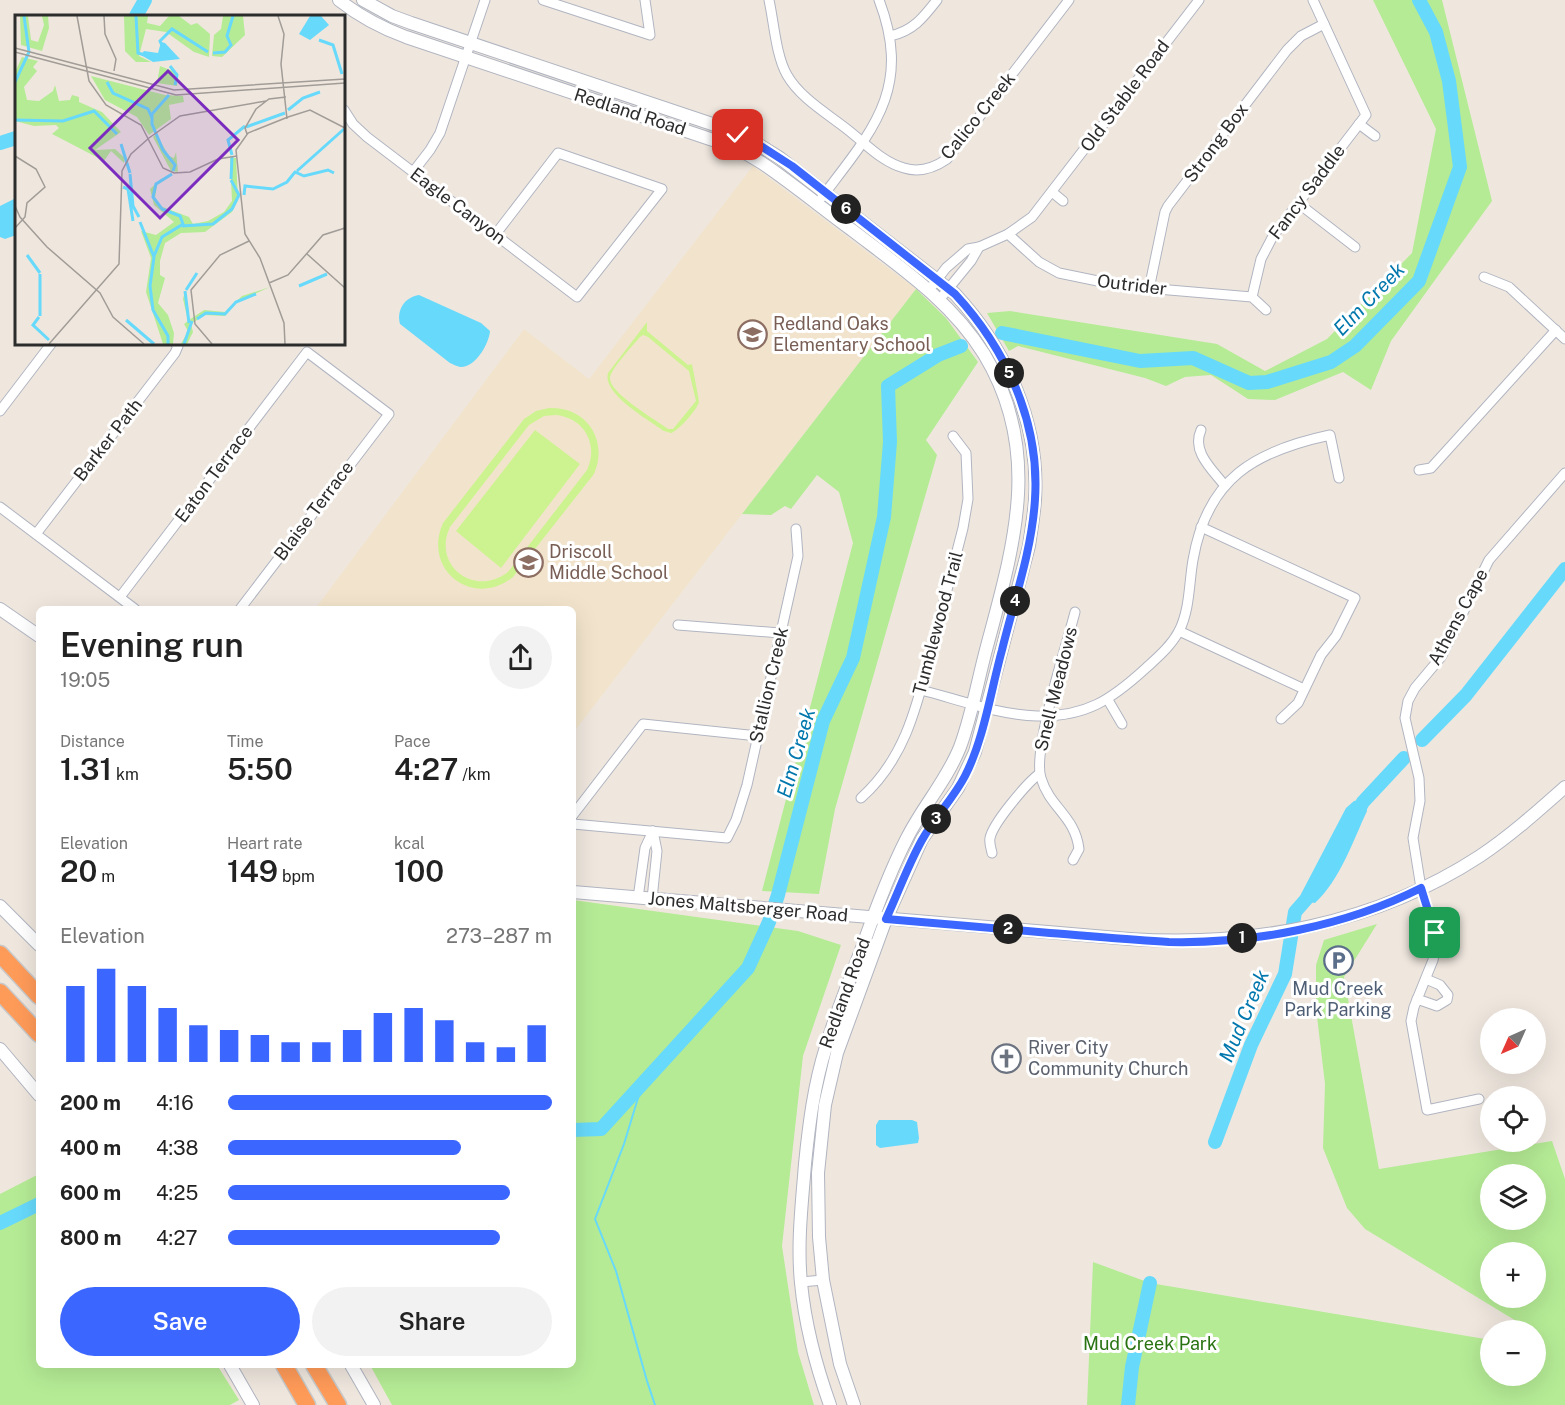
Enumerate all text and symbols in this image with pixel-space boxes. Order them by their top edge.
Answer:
inset map [15,15,345,345]
street label: Old Stable Road [1076,36,1173,156]
street label: Calico Creek [936,68,1019,163]
street label: Redland Road [572,84,689,139]
street label: Strong Box [1179,99,1252,186]
pin [712,109,763,160]
icon: check [721,118,754,151]
street label: Fancy Saddle [1264,140,1349,243]
street label: Eagle Canyon [406,163,510,248]
pin: 6 [831,194,861,224]
text: 6 [841,199,851,218]
water label: Elm Creek [1328,257,1410,341]
street label: Outrider [1096,270,1168,299]
place label: Redland Oaks Elementary School [773,313,931,355]
school or university icon: Redland Oaks Elementary School [736,318,768,350]
pin: 5 [994,358,1024,388]
text: 5 [1004,363,1014,382]
street label: Barker Path [69,394,146,485]
street label: Eaton Terrace [170,421,257,526]
street label: Blaise Terrace [270,457,358,564]
place label: Driscoll Middle School [549,541,668,583]
school or university icon: Driscoll Middle School [512,546,544,578]
street label: Tumblewood Trail [908,549,967,697]
street label: Athens Cape [1423,565,1492,669]
pin: 4 [1000,586,1030,616]
text: 4 [1010,591,1020,610]
street label: Stallion Creek [745,625,792,745]
street label: Snell Meadows [1030,625,1081,753]
text: Evening run [60,626,243,664]
button: share [489,626,552,689]
text: 19:05 [60,668,110,692]
water label: Elm Creek [772,705,820,801]
text: Distance [60,732,125,751]
text: Time [227,732,263,751]
text: Pace [394,732,431,751]
text: 1.31 [60,751,112,787]
text: 5:50 [227,751,293,787]
text: 4:27 [394,751,458,787]
text: km [112,765,139,784]
text: /km [458,765,491,784]
pin: 3 [921,804,951,834]
text: 3 [931,809,941,828]
text: Elevation [60,834,128,853]
text: Heart rate [227,834,303,853]
text: kcal [394,834,425,853]
text: 20 [60,853,97,889]
text: 149 [227,853,278,889]
text: 100 [394,853,444,889]
text: m [97,867,115,886]
text: bpm [278,867,315,886]
street label: Jones Maltsberger Road [647,887,849,926]
pin [1409,907,1460,958]
pin: 2 [993,914,1023,944]
icon: arrive [1418,916,1451,949]
text: 2 [1003,919,1013,938]
pin: 1 [1227,923,1257,953]
text: Elevation [60,924,145,948]
text: 273–287 m [446,924,552,948]
text: 1 [1239,928,1245,947]
street label: Redland Road [815,935,874,1051]
parking icon: Mud Creek Park Parking [1322,944,1354,976]
water label: Mud Creek [1214,966,1274,1066]
place label: Mud Creek Park Parking [1284,978,1392,1020]
north arrow [1480,1008,1546,1074]
map controls [1480,1008,1546,1386]
place label: River City Community Church [1028,1037,1188,1079]
church icon: River City Community Church [991,1042,1023,1074]
button: locate [1480,1086,1546,1152]
text: 200 m [60,1091,121,1115]
text: 4:16 [156,1091,194,1115]
text: 400 m [60,1136,121,1160]
text: 4:38 [156,1136,199,1160]
button: layers [1480,1164,1546,1230]
text: 600 m [60,1181,121,1205]
text: 4:25 [156,1181,198,1205]
text: 800 m [60,1226,122,1250]
text: 4:27 [156,1226,197,1250]
button: + [1480,1242,1546,1308]
button: Save [60,1287,300,1356]
button: Share [312,1287,552,1356]
button: − [1480,1320,1546,1386]
park label: Mud Creek Park [1083,1333,1217,1354]

